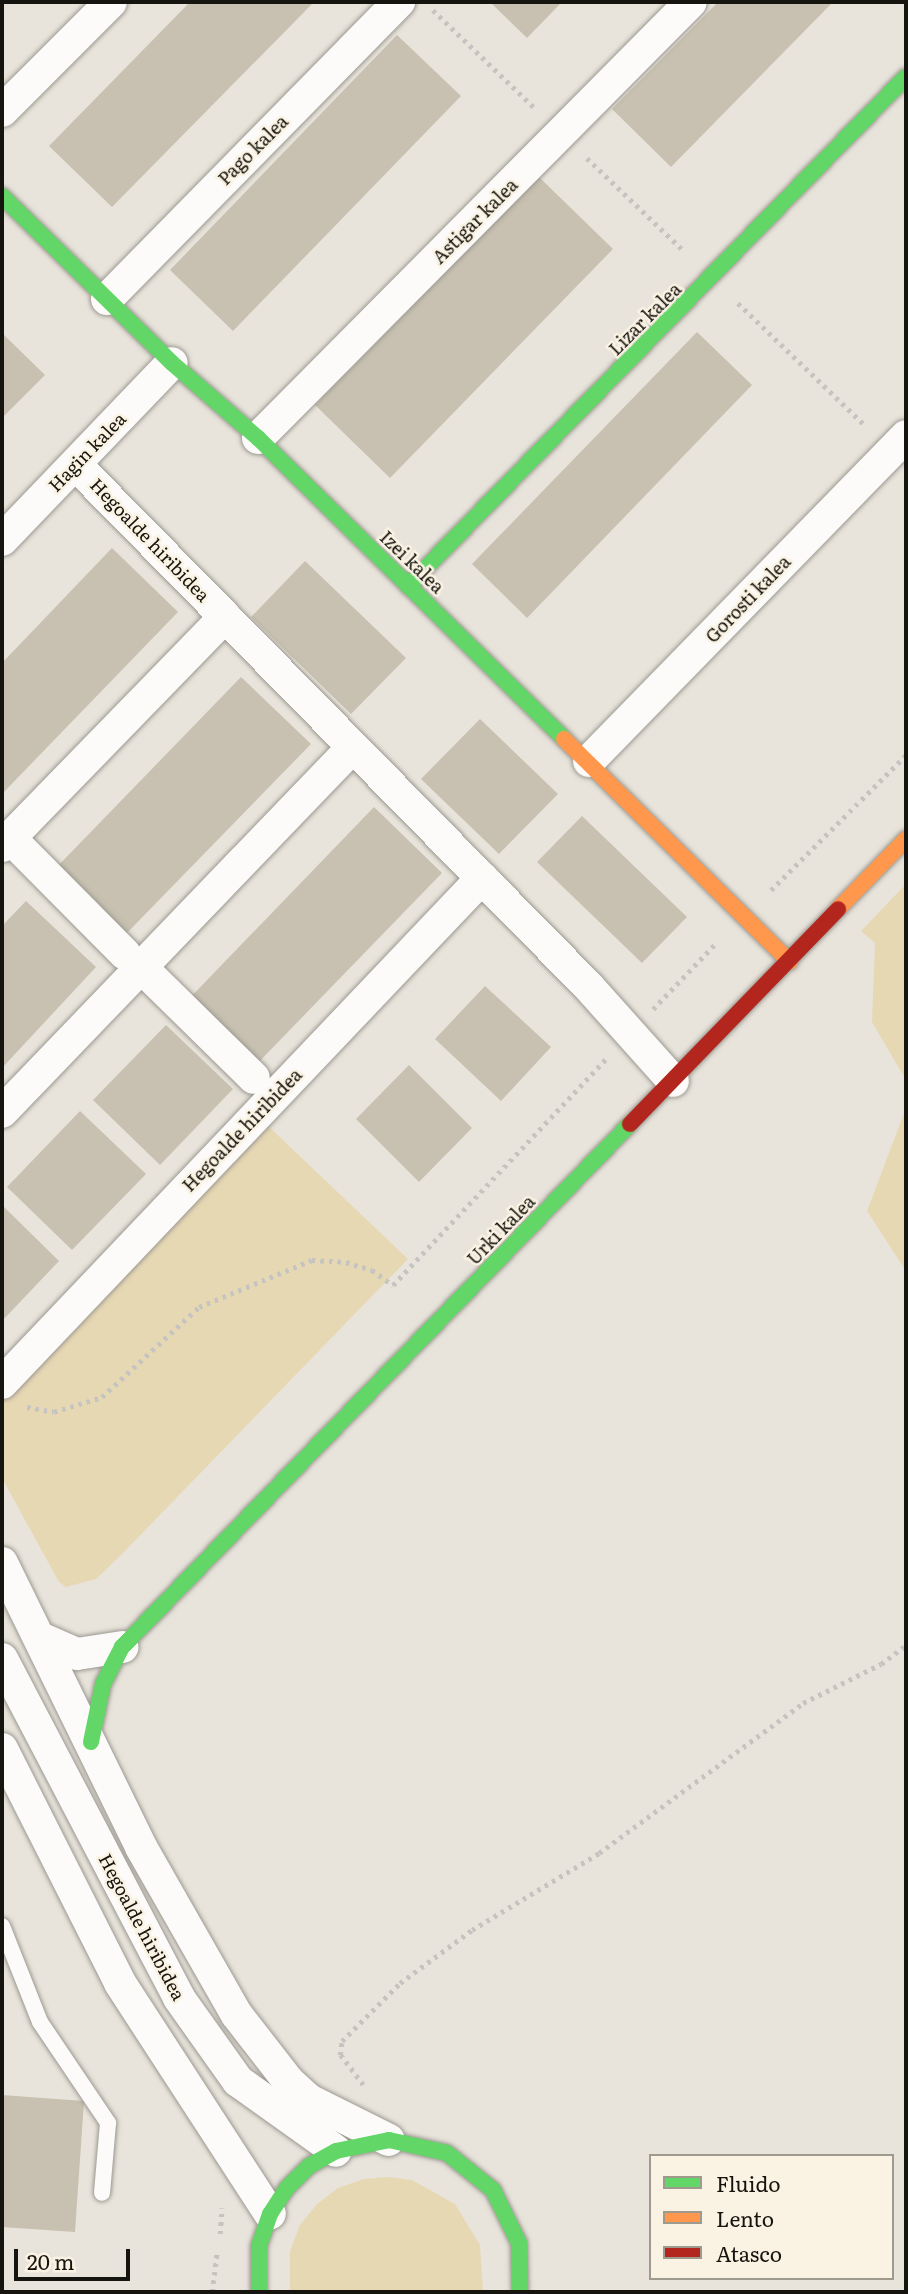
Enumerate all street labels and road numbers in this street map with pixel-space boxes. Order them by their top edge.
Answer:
street label: Pago kalea [214,111,292,189]
street label: Astigar kalea [428,174,522,268]
street label: Lizar kalea [604,278,686,360]
street label: Hagin kalea [44,408,130,496]
street label: Hegoalde hiribidea [86,474,214,606]
street label: Izei kalea [376,526,448,598]
street label: Gorosti kalea [701,551,795,647]
street label: Hegoalde hiribidea [178,1064,306,1196]
street label: Urki kalea [462,1191,540,1269]
street label: Hegoalde hiribidea [94,1850,190,2004]

